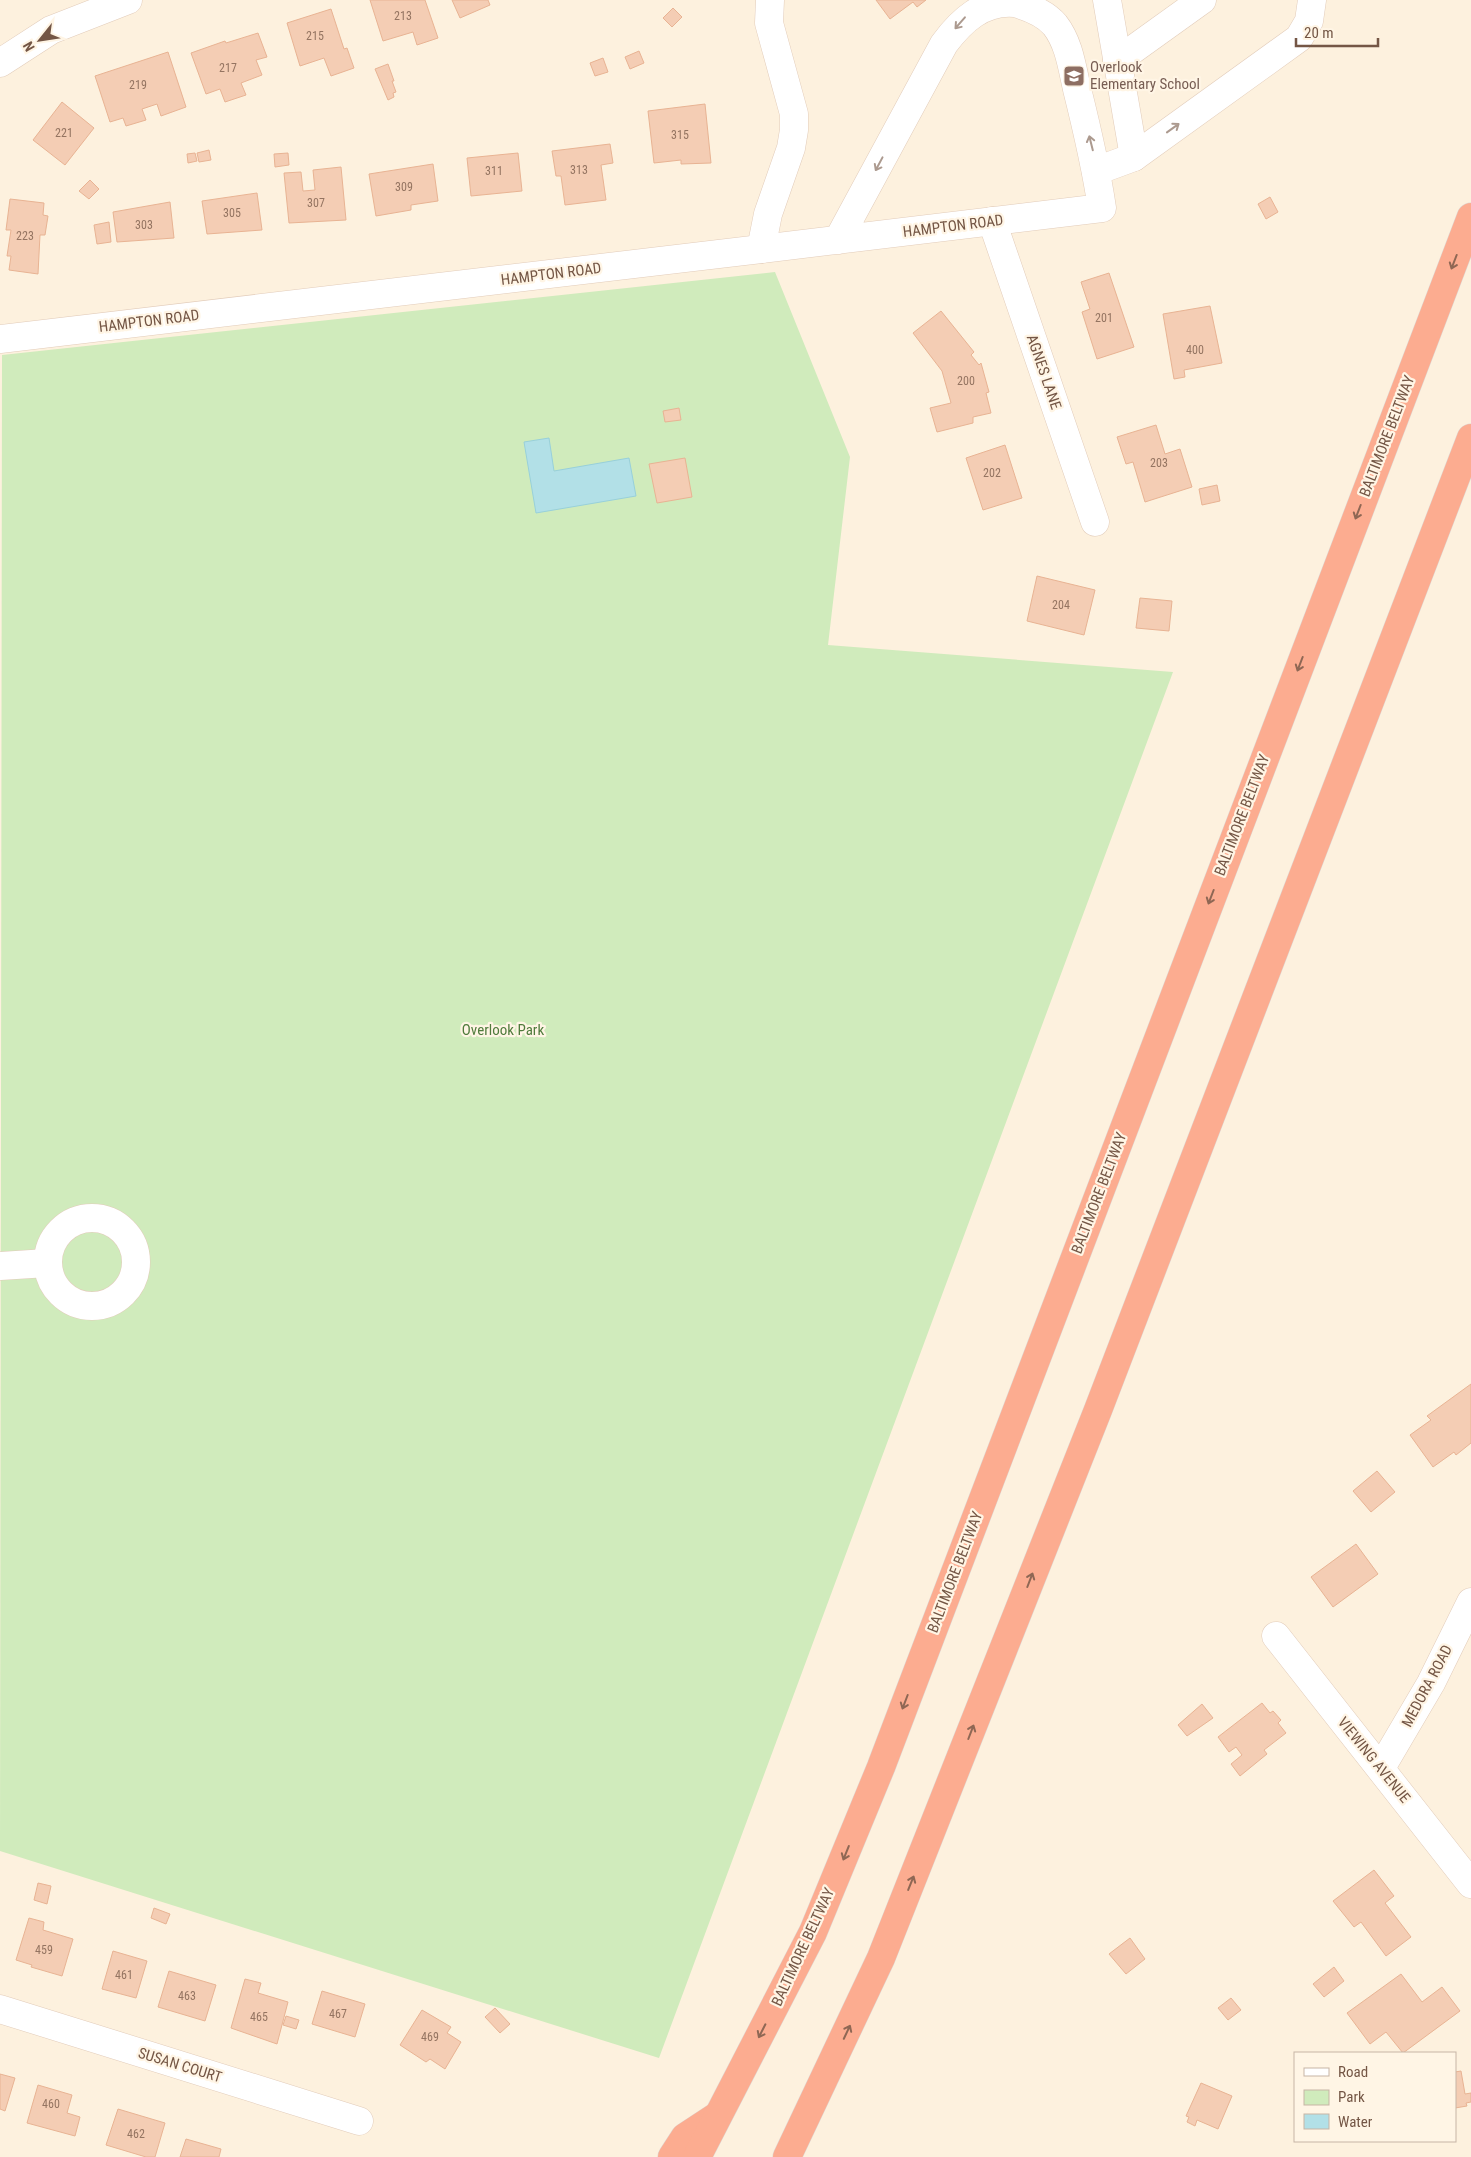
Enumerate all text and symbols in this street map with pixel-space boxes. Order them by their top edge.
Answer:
house number: 213 [394,9,412,23]
north arrow [15,15,65,65]
scale bar [1296,15,1378,47]
one-way arrow [955,17,966,30]
text: 20 m [1304,24,1334,42]
house number: 215 [306,29,324,43]
text: N [20,39,38,54]
place label: Overlook Elementary School [1090,58,1200,93]
house number: 217 [219,61,237,75]
school or university icon: Overlook Elementary School [1062,64,1086,88]
house number: 219 [129,78,147,92]
one-way arrow [1166,123,1180,133]
house number: 221 [55,126,73,140]
house number: 315 [671,128,689,142]
one-way arrow [1086,136,1095,152]
one-way arrow [874,156,884,171]
house number: 313 [570,163,588,177]
house number: 311 [485,164,503,178]
house number: 309 [395,180,413,194]
house number: 307 [307,196,325,210]
house number: 305 [223,206,241,220]
street label: HAMPTON ROAD [902,211,1004,241]
house number: 303 [135,218,153,232]
house number: 223 [16,229,34,243]
one-way arrow [1448,254,1458,269]
street label: HAMPTON ROAD [500,259,602,289]
street label: HAMPTON ROAD [98,306,200,336]
house number: 201 [1095,311,1113,325]
street label: AGNES LANE [1023,332,1065,412]
house number: 400 [1186,343,1204,357]
street label: BALTIMORE BELTWAY [1356,373,1418,499]
house number: 200 [957,374,975,388]
house number: 203 [1150,456,1168,470]
house number: 202 [983,466,1001,480]
one-way arrow [1353,504,1362,519]
house number: 204 [1052,598,1070,612]
one-way arrow [1295,656,1304,671]
street label: BALTIMORE BELTWAY [1211,752,1273,878]
one-way arrow [1206,889,1215,904]
park label: Overlook Park [462,1021,544,1039]
street label: BALTIMORE BELTWAY [1068,1130,1130,1256]
street label: BALTIMORE BELTWAY [924,1509,986,1635]
one-way arrow [1026,1573,1036,1588]
street label: MEDORA ROAD [1398,1642,1456,1730]
one-way arrow [900,1694,910,1709]
street label: VIEWING AVENUE [1334,1713,1414,1807]
one-way arrow [967,1724,976,1740]
one-way arrow [840,1845,850,1860]
one-way arrow [907,1876,916,1891]
street label: BALTIMORE BELTWAY [768,1885,838,2009]
house number: 459 [35,1943,53,1957]
house number: 461 [115,1968,133,1982]
house number: 463 [178,1989,196,2003]
house number: 467 [329,2007,347,2021]
house number: 465 [250,2010,268,2024]
one-way arrow [757,2024,767,2039]
one-way arrow [843,2025,853,2040]
house number: 469 [421,2030,439,2044]
street label: SUSAN COURT [136,2044,224,2086]
legend [1294,2052,1456,2142]
text: Road [1338,2063,1368,2081]
text: Park [1338,2088,1365,2106]
house number: 460 [42,2097,60,2111]
text: Water [1338,2113,1373,2131]
house number: 462 [127,2127,145,2141]

